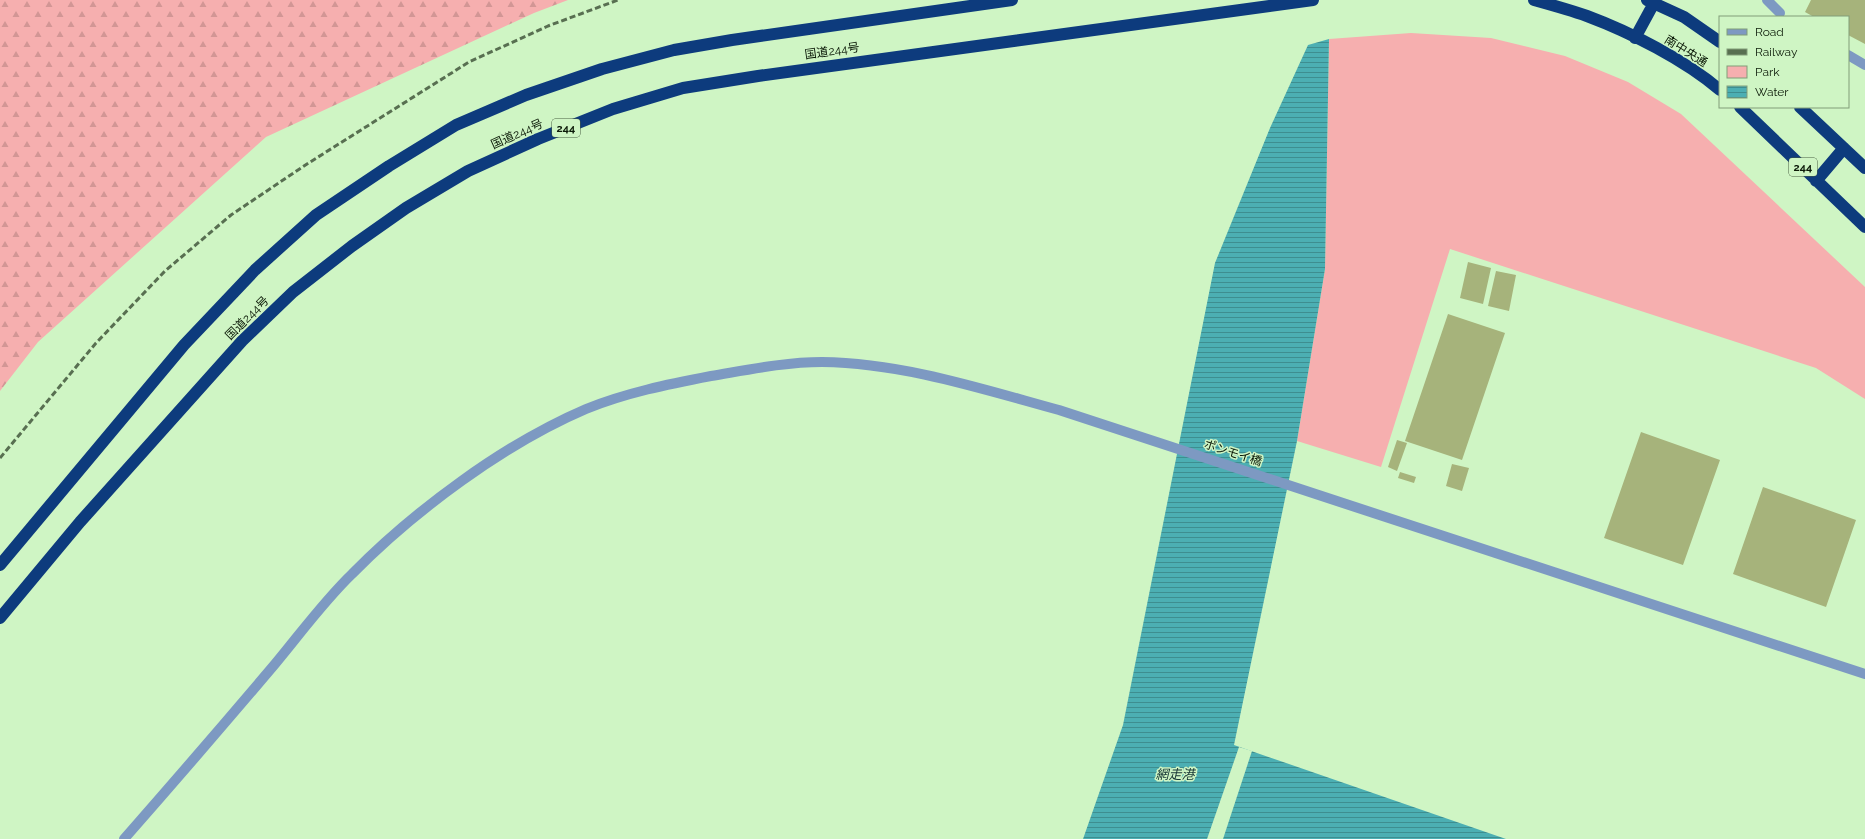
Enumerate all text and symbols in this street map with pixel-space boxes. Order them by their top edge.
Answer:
legend [1719,16,1849,108]
text: Road [1755,25,1784,39]
street label: 南中央通 [1662,32,1710,70]
street label: 国道244号 [804,40,860,62]
text: Railway [1755,45,1798,59]
text: Park [1755,65,1780,79]
text: Water [1755,85,1789,99]
street label: 国道244号 [489,116,545,152]
road number: 244 [552,119,580,137]
road number: 244 [1789,158,1817,176]
street label: 国道244号 [222,293,272,343]
street label: ポンモイ橋 [1202,437,1264,469]
water label: 網走港 [1155,767,1196,782]

